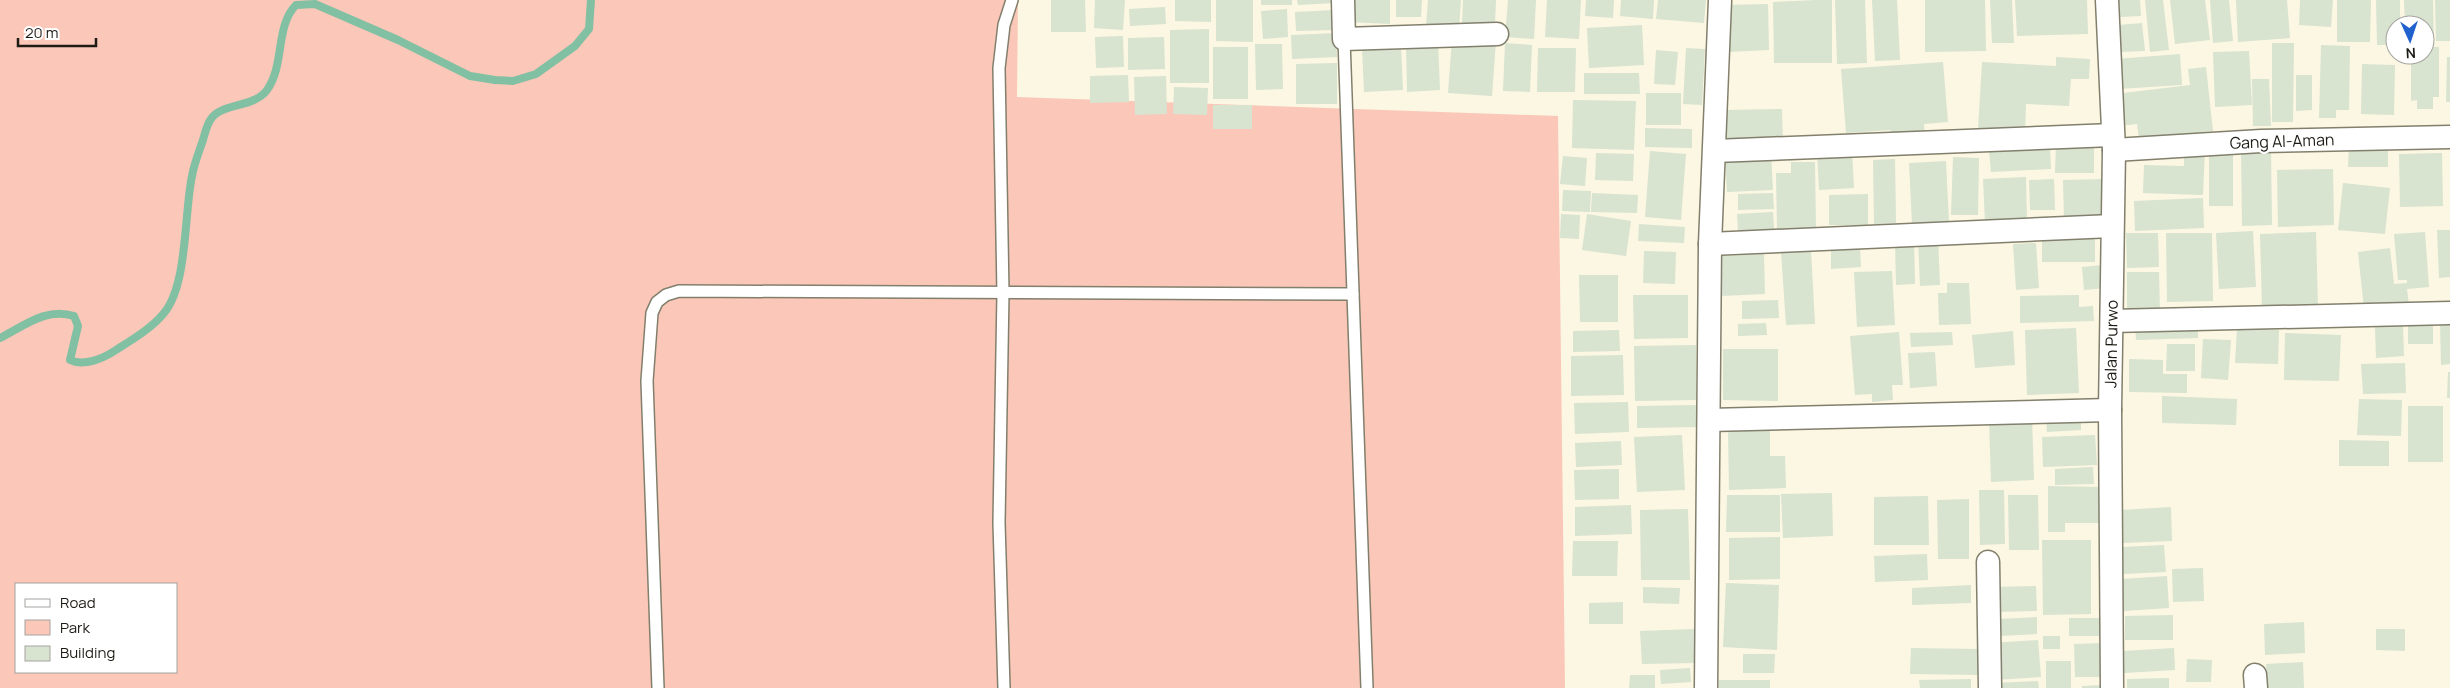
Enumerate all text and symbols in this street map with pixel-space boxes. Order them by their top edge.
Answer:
scale bar [18,15,95,47]
north arrow [2385,15,2435,65]
text: 20 m [25,22,58,43]
text: N [2405,44,2416,63]
street label: Gang Al-Aman [2229,128,2335,154]
street label: Jalan Purwo [2099,300,2123,388]
legend [15,583,178,673]
text: Road [60,592,96,613]
text: Park [60,617,90,638]
text: Building [60,642,115,663]

